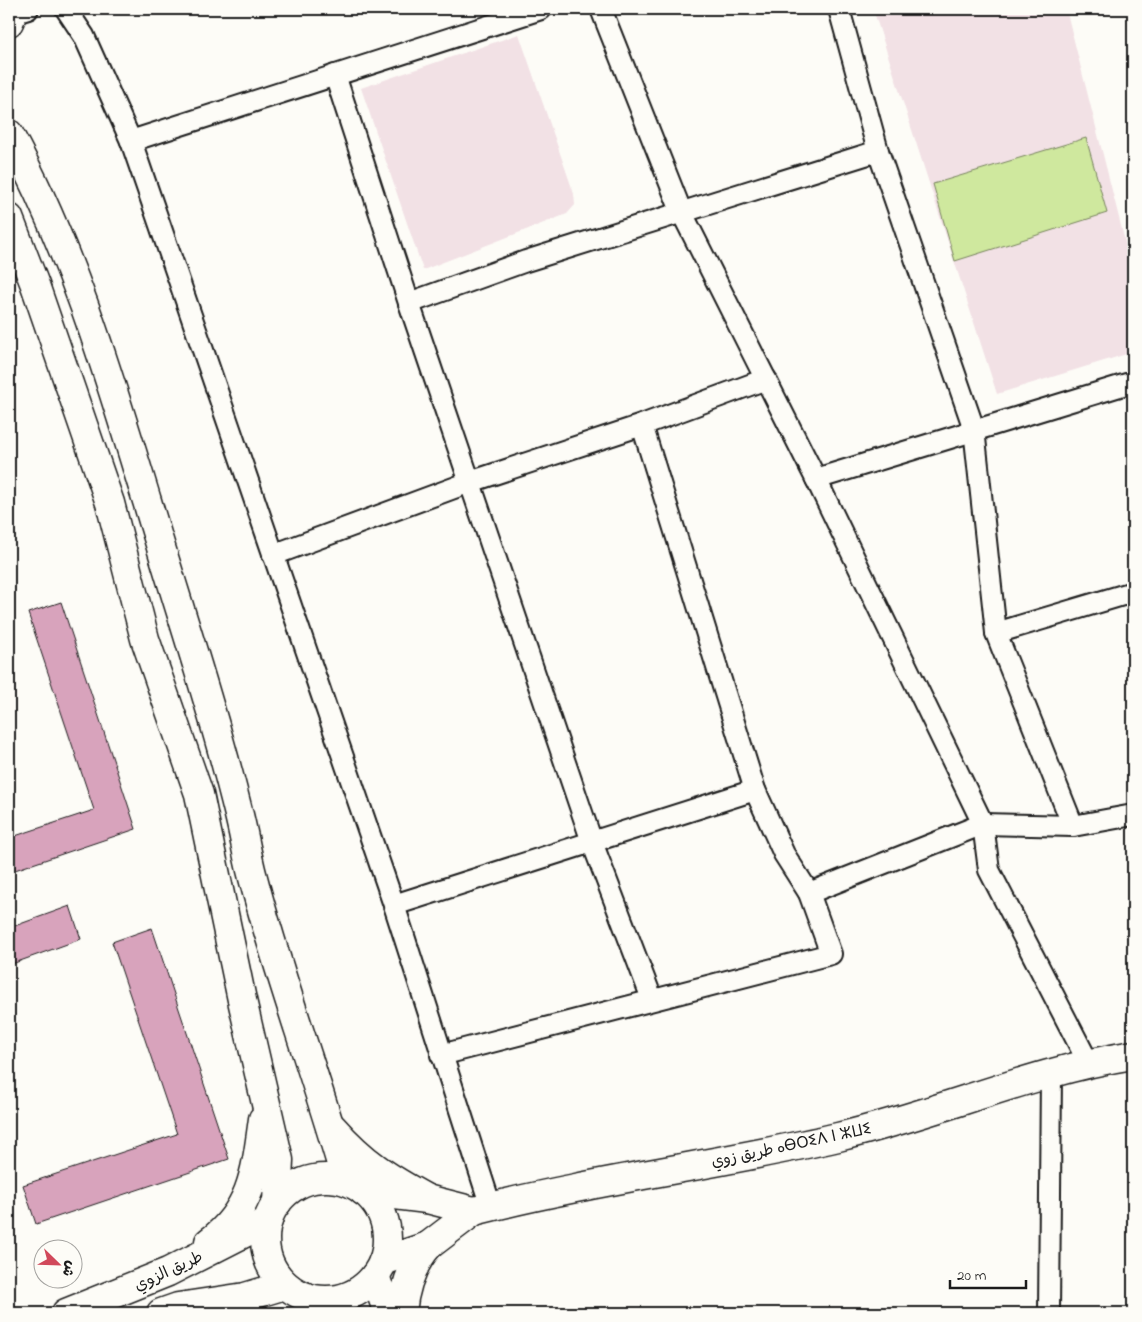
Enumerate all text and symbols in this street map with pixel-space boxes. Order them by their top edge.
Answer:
street label: طريق زوي ⴰⴱⵔⵉⴷ ⵏ ⵣⵡⵉ [709,1117,874,1175]
north arrow [32,1240,82,1290]
street label: طريق الزوي [131,1245,207,1298]
text: ش [56,1257,81,1280]
scale bar [950,1257,1026,1289]
text: 20 m [957,1265,987,1287]

